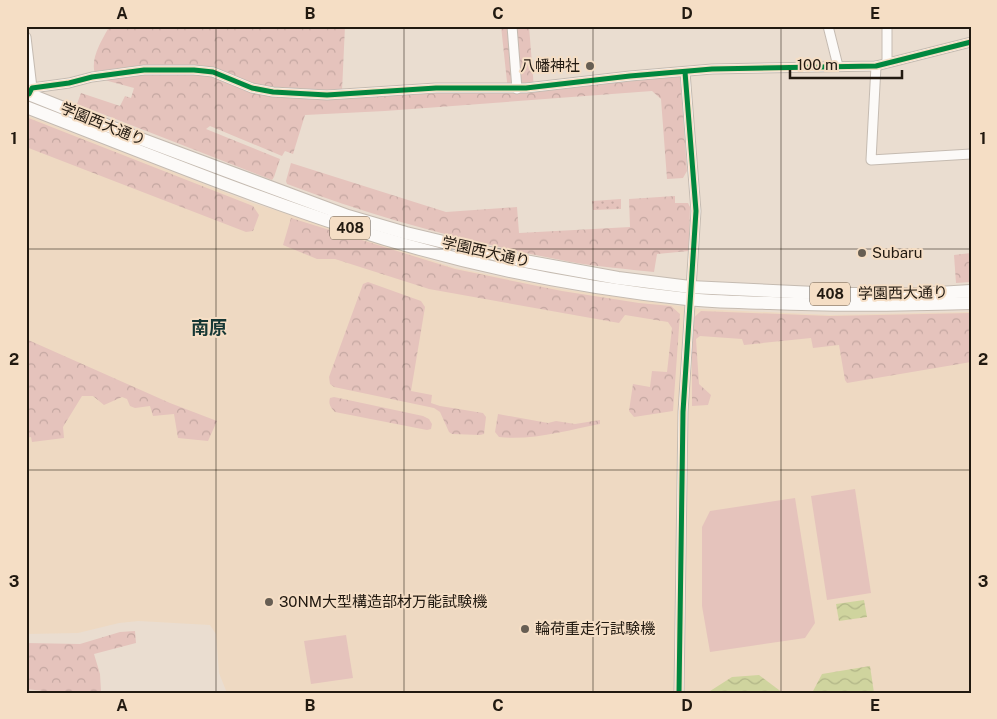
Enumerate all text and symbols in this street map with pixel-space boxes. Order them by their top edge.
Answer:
text: A [116,4,128,23]
text: B [305,4,316,23]
text: C [492,4,504,23]
text: D [681,4,693,23]
text: E [870,4,880,23]
scale bar [790,48,902,80]
text: 100 m [797,56,838,73]
place label: 八幡神社 [520,57,580,74]
marker: 八幡神社 [584,60,596,72]
street label: 学園西大通り [58,99,148,148]
text: 1 [11,129,17,148]
text: 1 [980,129,986,148]
road number: 408 [330,217,370,240]
street label: 学園西大通り [440,233,532,270]
place label: Subaru [872,244,923,261]
marker: Subaru [856,247,868,259]
road number: 408 [810,282,850,306]
street label: 学園西大通り [858,283,948,302]
district label: 南原 [191,317,227,338]
text: 2 [9,350,19,369]
text: 2 [978,350,988,369]
text: 3 [9,572,19,591]
text: 3 [978,572,988,591]
place label: 30NM大型構造部材万能試験機 [279,593,487,610]
marker: 30NM大型構造部材万能試験機 [263,596,275,608]
place label: 輪荷重走行試験機 [535,620,655,637]
marker: 輪荷重走行試験機 [519,623,531,635]
text: A [116,696,128,715]
text: B [305,696,316,715]
text: C [492,696,504,715]
text: D [681,696,693,715]
text: E [870,696,880,715]

